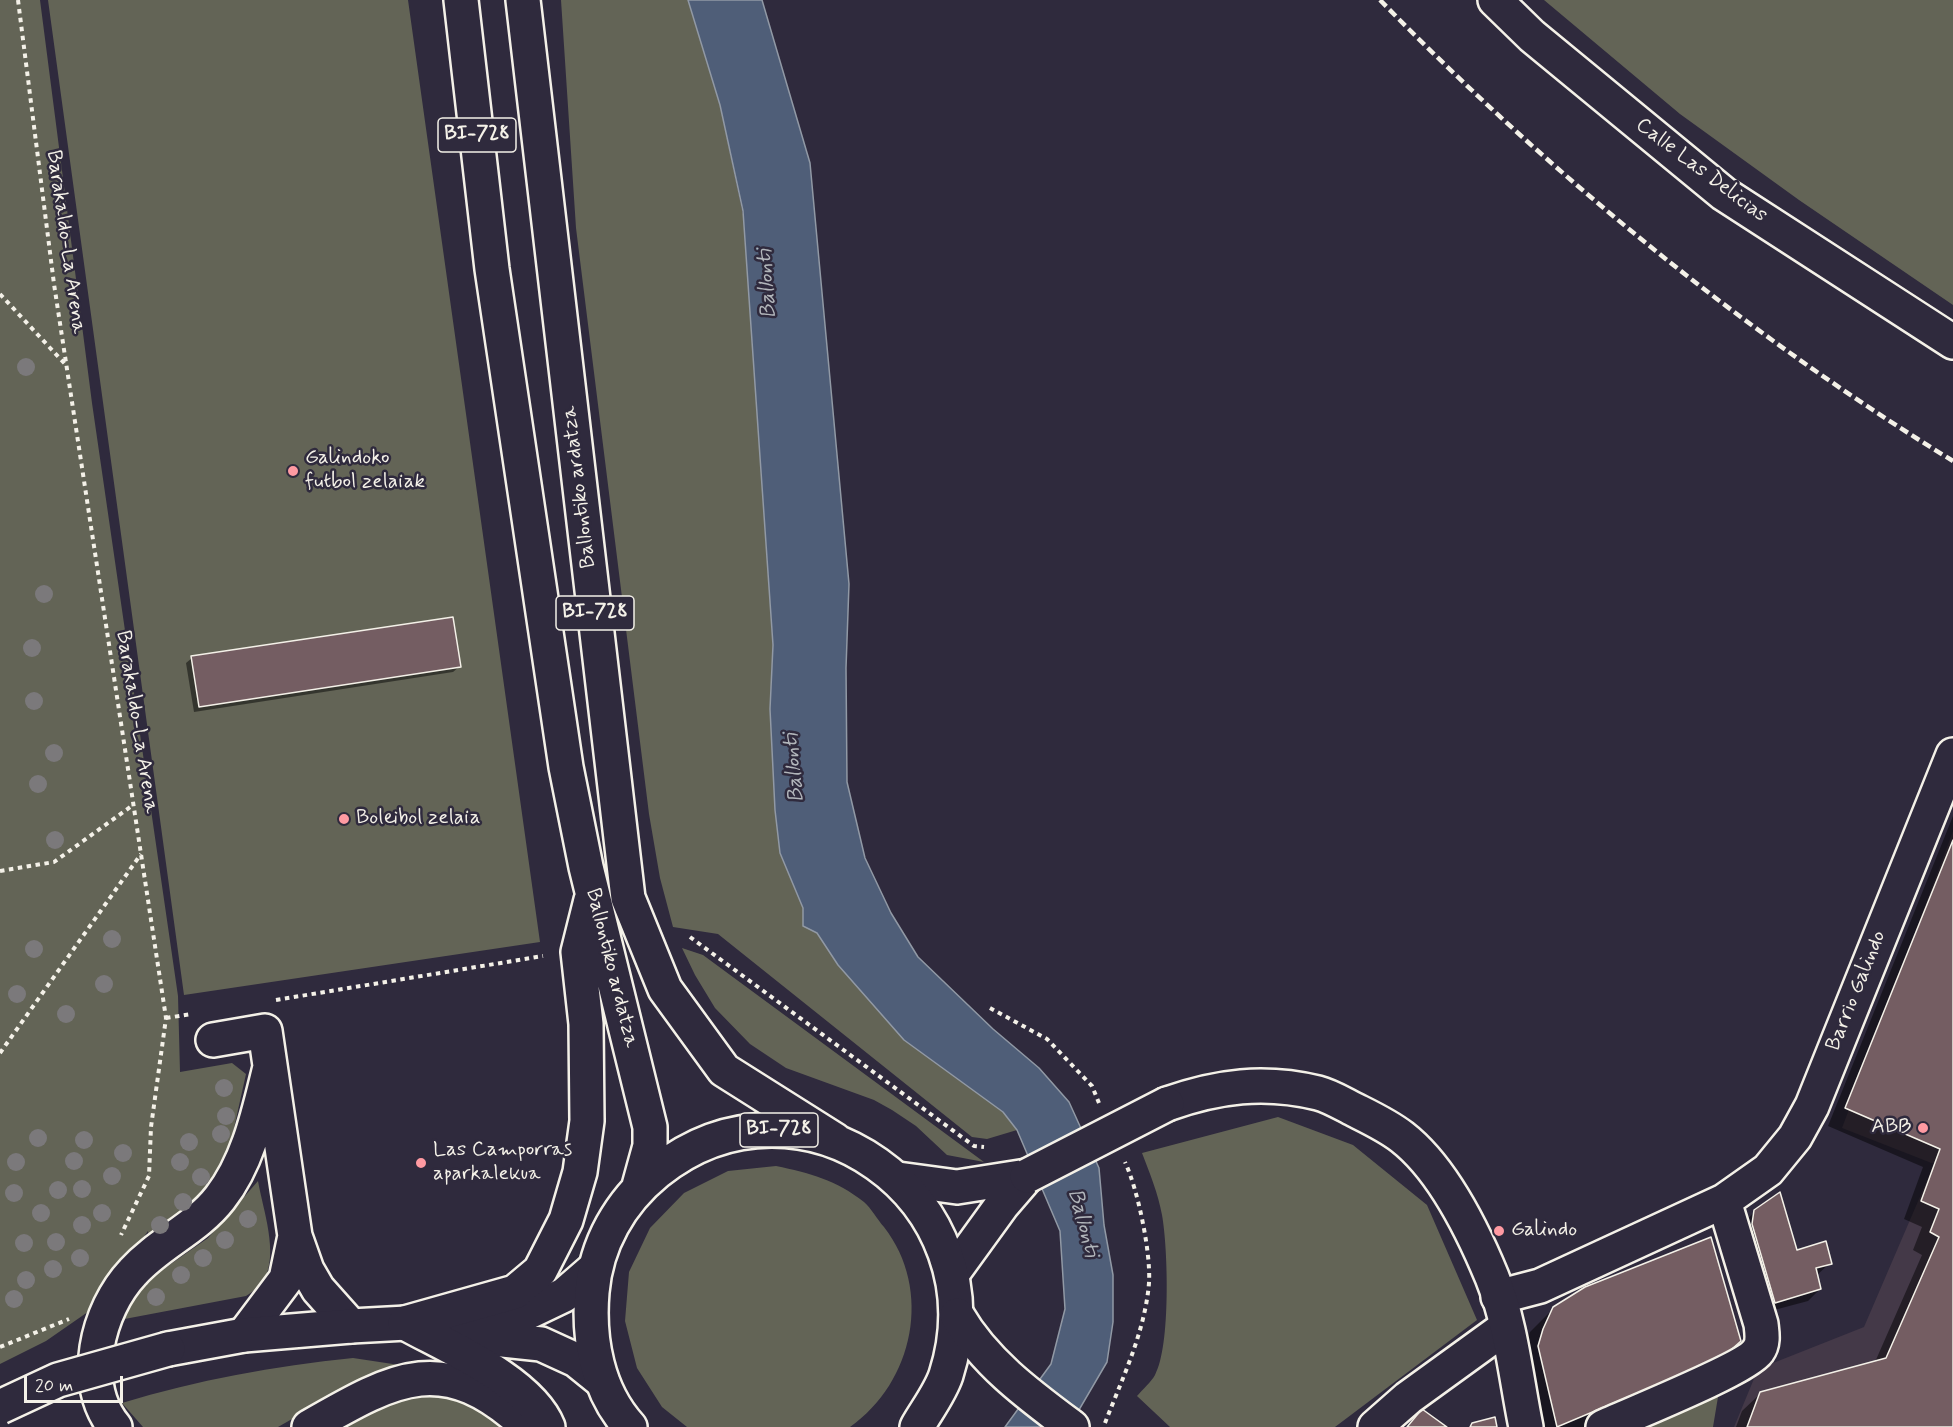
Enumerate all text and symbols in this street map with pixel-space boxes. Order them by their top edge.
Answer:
street label: Calle Las Delicias [1630,113,1772,229]
road number: BI-728 [438,118,516,152]
street label: Barakaldo-La Arena [40,149,90,335]
water label: Ballonti [752,249,784,319]
street label: Ballontiko ardatza [558,405,602,569]
place label: Galindoko futbol zelaiak [305,446,425,496]
marker: Galindoko futbol zelaiak [286,464,300,478]
road number: BI-728 [556,596,634,630]
street label: Barakaldo-La Arena [109,629,163,815]
water label: Ballonti [779,732,811,804]
place label: Boleibol zelaia [356,806,481,832]
marker: Boleibol zelaia [337,812,351,826]
street label: Ballontiko ardatza [579,886,643,1050]
street label: Barrio Galindo [1821,927,1893,1055]
road number: BI-728 [740,1113,818,1147]
place label: ABB [1871,1115,1911,1141]
marker: ABB [1916,1121,1930,1135]
place label: Las Camporras aparkalekua [433,1138,572,1188]
marker: Las Camporras aparkalekua [414,1156,428,1170]
water label: Ballonti [1060,1186,1104,1260]
place label: Galindo [1511,1218,1577,1244]
marker: Galindo [1492,1224,1506,1238]
scale bar [27,1364,126,1402]
text: 20 m [35,1374,73,1398]

